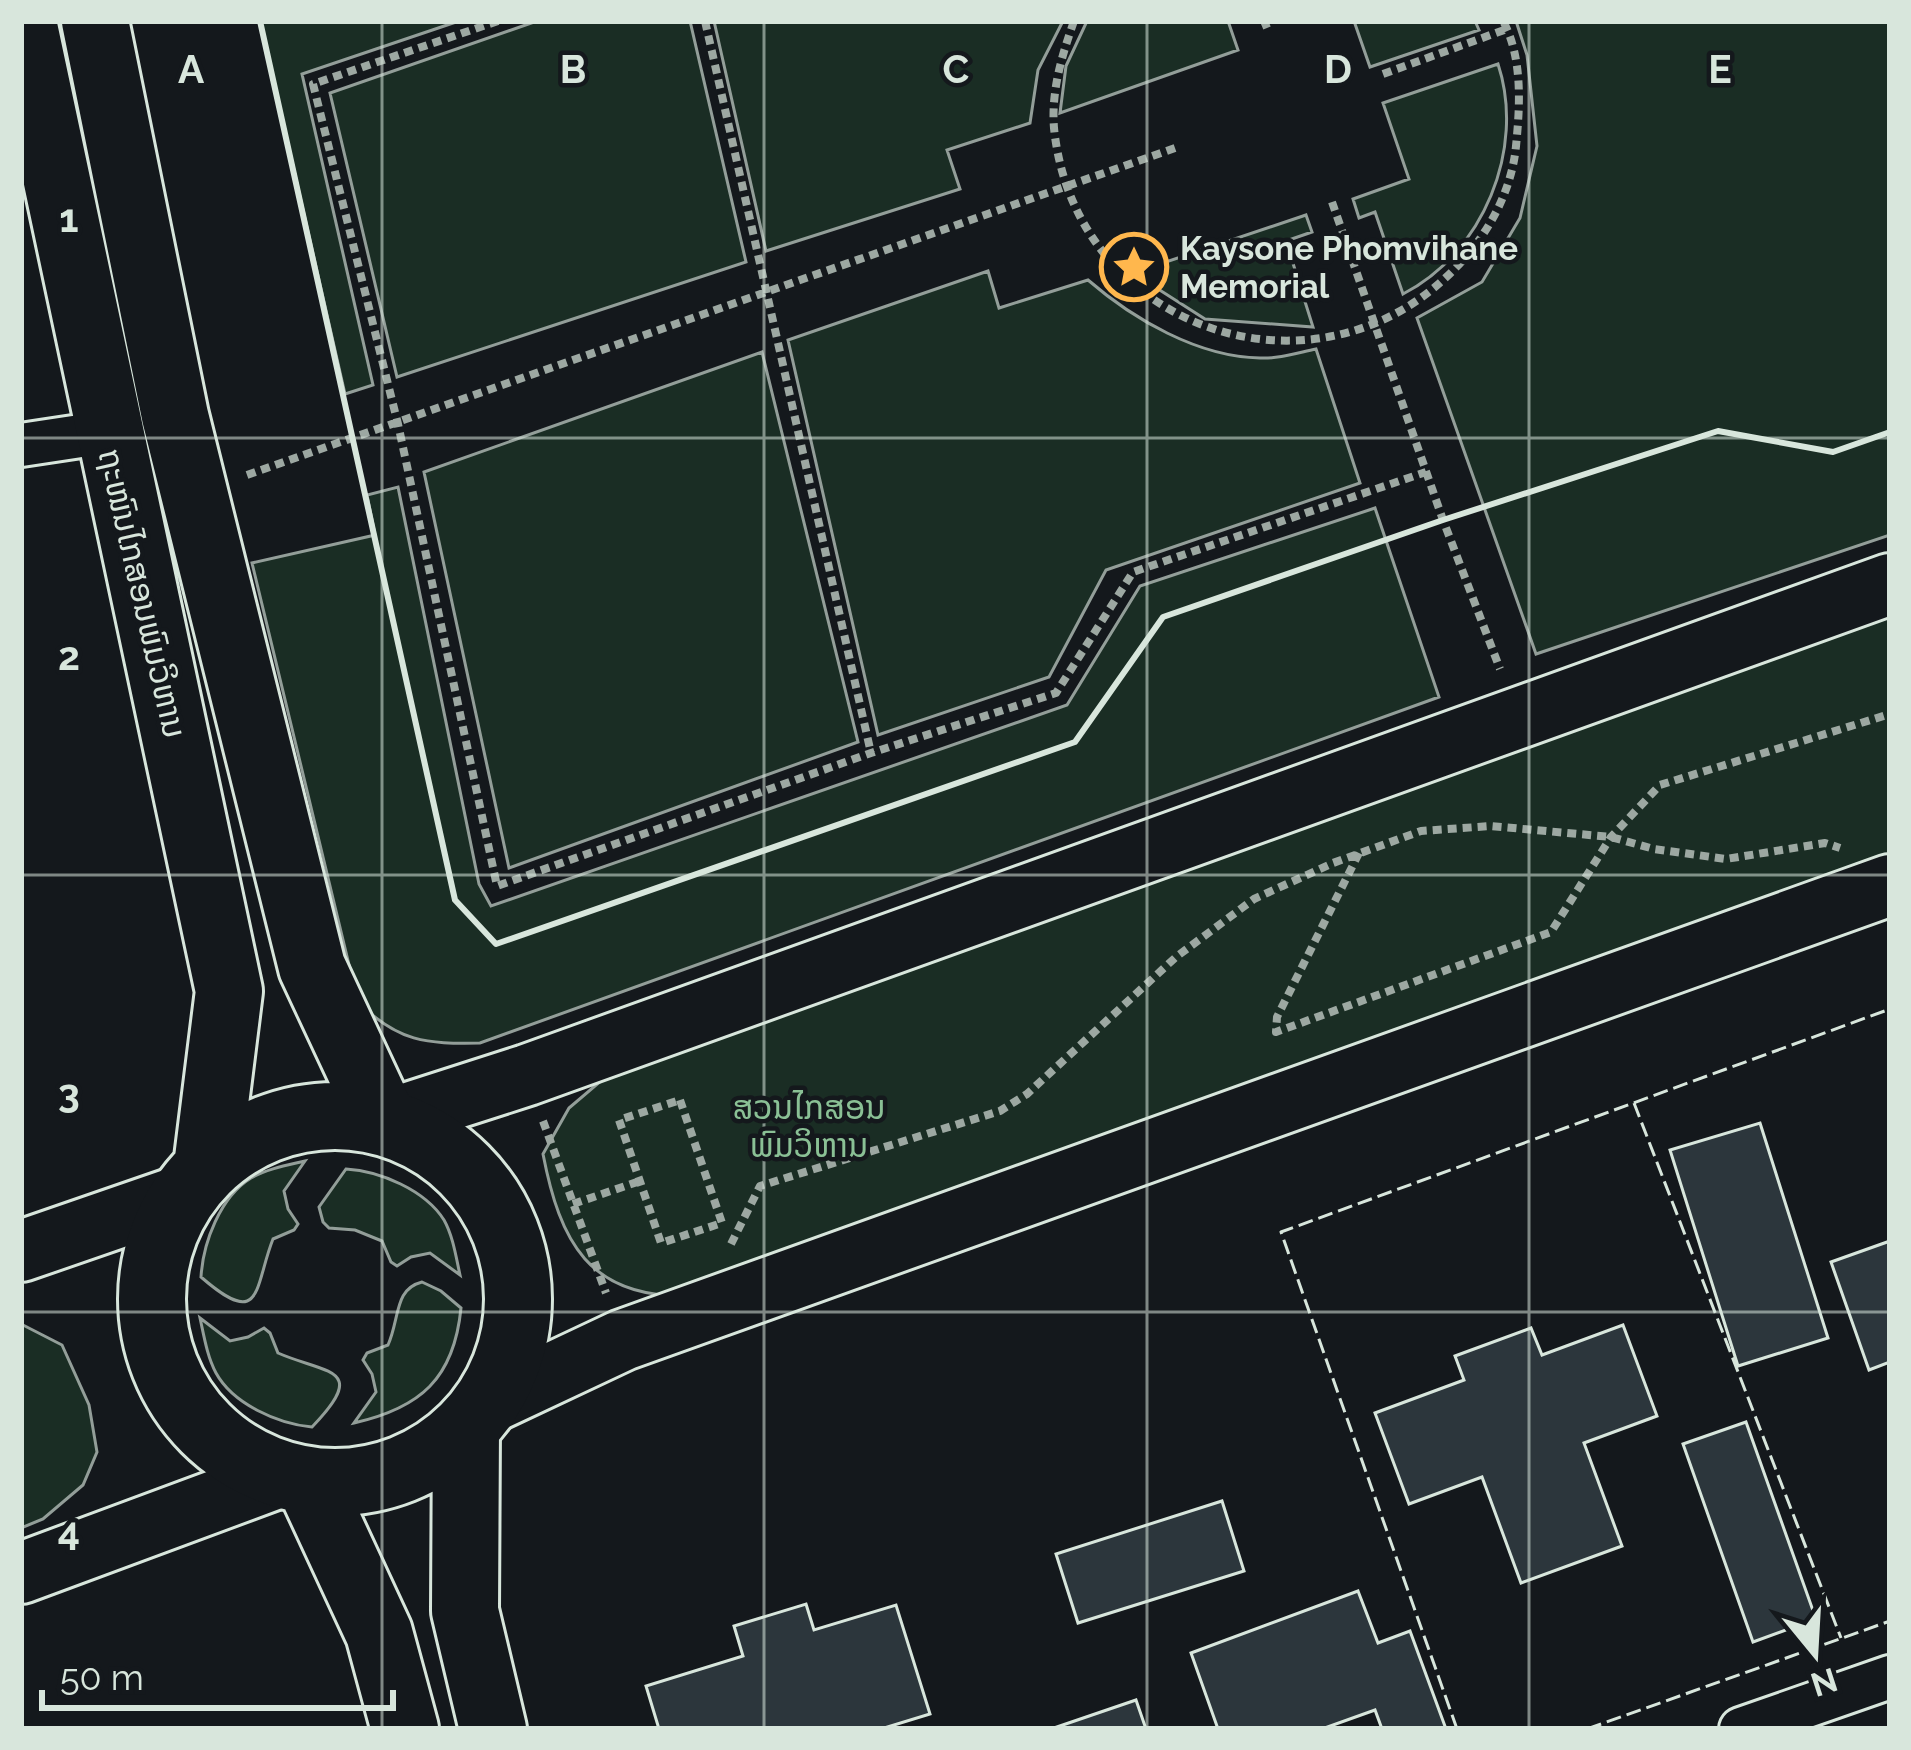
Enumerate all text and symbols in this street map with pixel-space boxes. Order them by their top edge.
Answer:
text: A [178,46,205,92]
text: B [560,46,586,92]
text: C [943,46,970,92]
text: D [1324,46,1352,92]
text: E [1708,46,1732,92]
text: 1 [59,195,79,241]
place label: Kaysone Phomvihane Memorial [1180,229,1518,306]
place icon: Kaysone Phomvihane Memorial [1099,232,1169,302]
street label: ຖະໜົນໄກສອນພົມວິຫານ [90,444,195,742]
text: 2 [58,633,80,679]
text: 3 [58,1070,80,1116]
park label: ສວນໄກສອນ ພົມວິຫານ [732,1088,886,1165]
text: 4 [58,1508,80,1554]
north arrow [1755,1594,1875,1714]
scale bar [42,1636,393,1710]
text: 50 m [60,1656,144,1698]
text: N [1806,1660,1842,1704]

